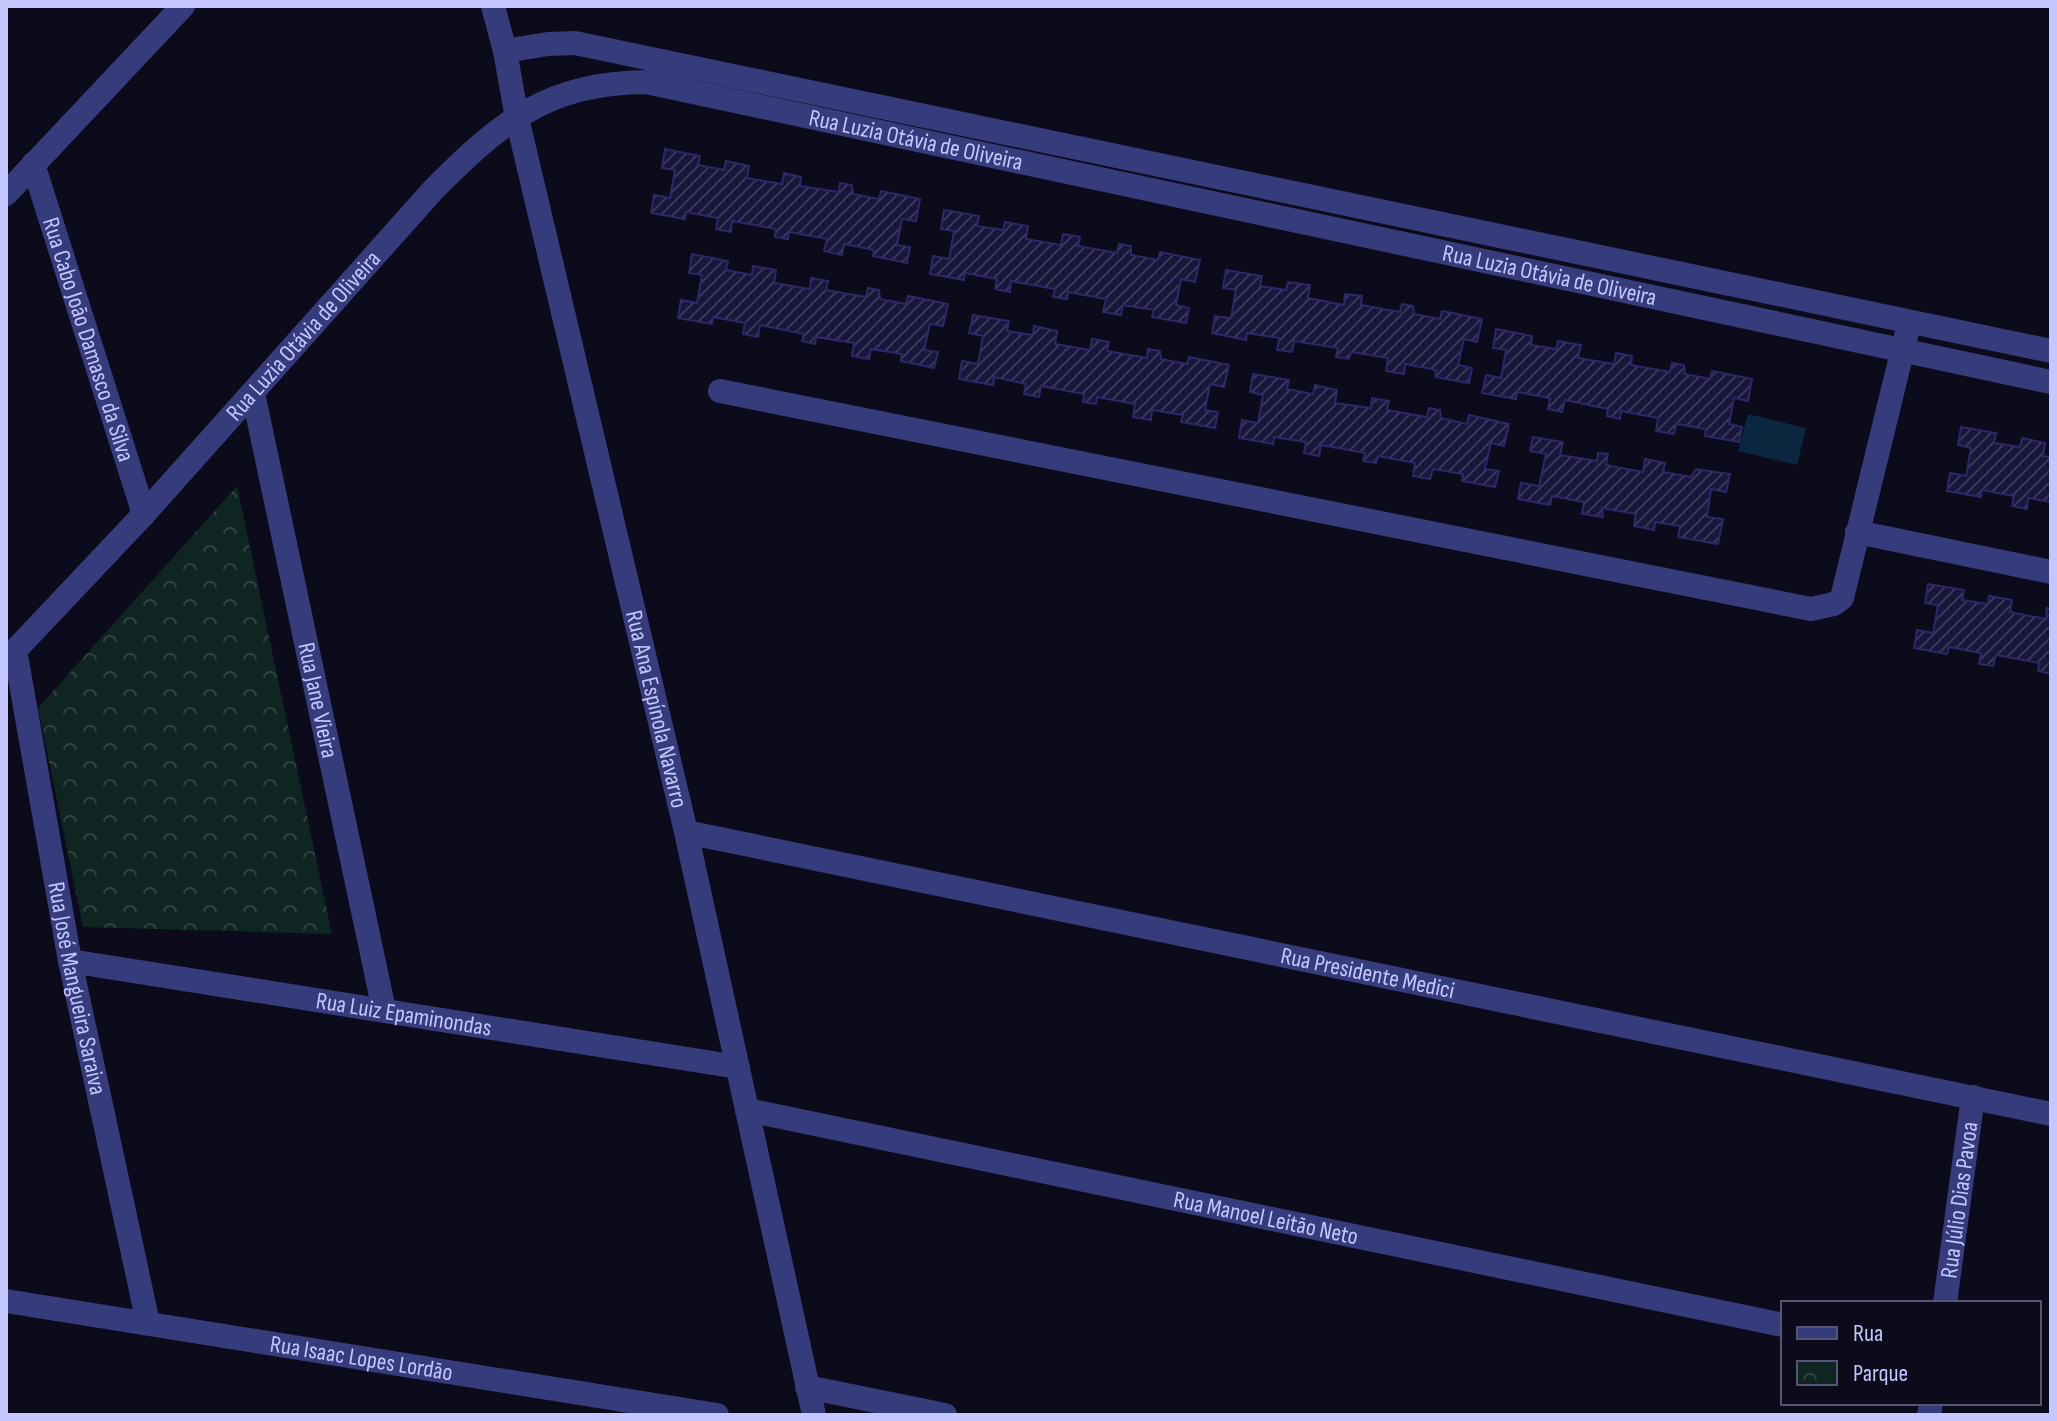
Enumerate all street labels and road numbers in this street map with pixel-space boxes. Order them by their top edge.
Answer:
street label: Rua Luzia Otávia de Oliveira [806,103,1026,177]
street label: Rua Cabo João Damasco da Silva [36,214,140,465]
street label: Rua Luzia Otávia de Oliveira [1440,238,1659,312]
street label: Rua Luzia Otávia de Oliveira [220,245,387,427]
street label: Rua Ana Espínola Navarro [619,608,694,811]
street label: Rua Jane Vieira [291,640,344,761]
street label: Rua José Mangueira Saraiva [41,880,112,1097]
street label: Rua Presidente Medici [1278,941,1457,1005]
street label: Rua Luiz Epaminondas [314,986,494,1043]
street label: Rua Júlio Dias Pavoa [1935,1120,1984,1280]
street label: Rua Manoel Leitão Neto [1171,1185,1361,1251]
street label: Rua Isaac Lopes Lordão [268,1330,455,1387]

